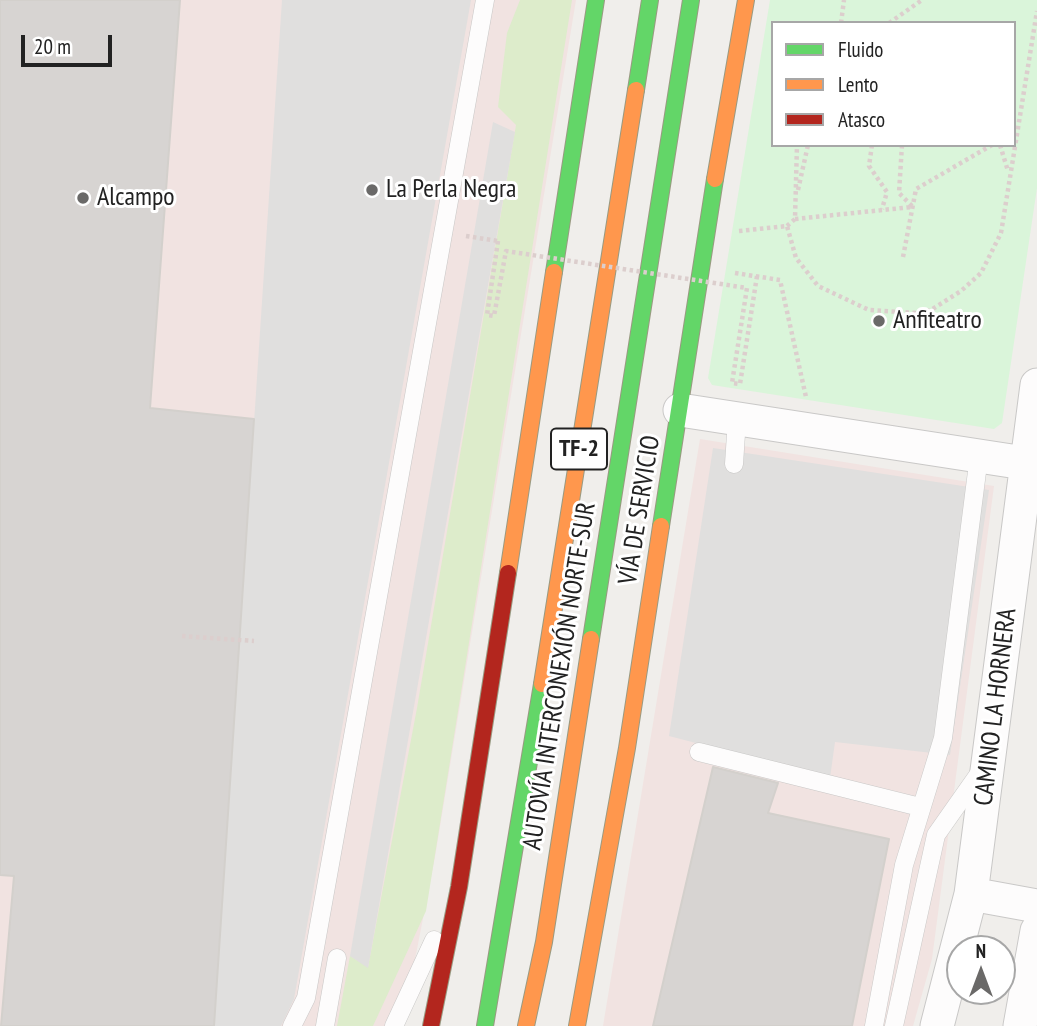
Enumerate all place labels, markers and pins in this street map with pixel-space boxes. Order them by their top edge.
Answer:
place label: La Perla Negra [386,174,516,206]
place label: Alcampo [97,182,174,214]
marker: La Perla Negra [364,182,380,198]
marker: Alcampo [75,190,91,206]
place label: Anfiteatro [893,305,982,337]
marker: Anfiteatro [871,313,887,329]

